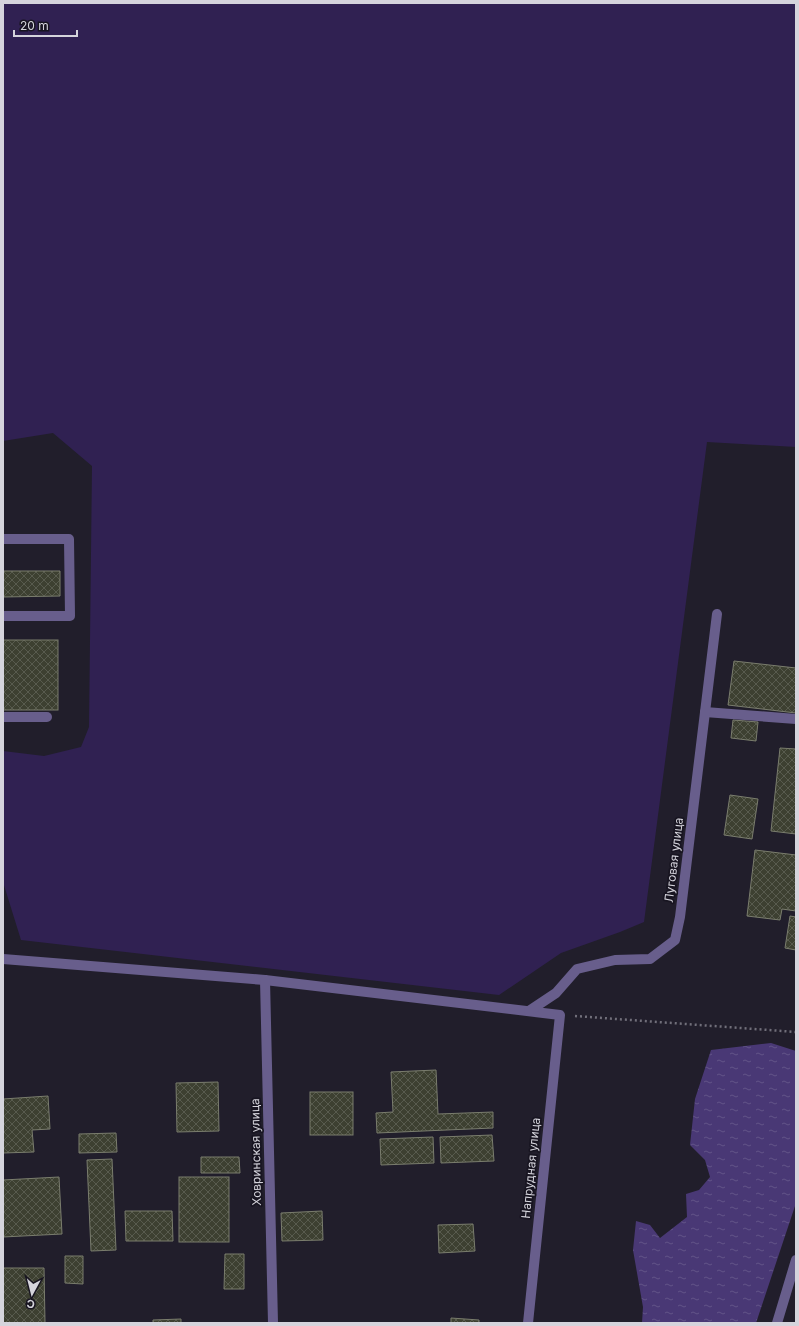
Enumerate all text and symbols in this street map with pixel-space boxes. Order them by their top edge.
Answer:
scale bar [14,12,77,38]
text: 20 m [20,18,49,33]
street label: Луговая улица [661,817,686,903]
street label: Ховринская улица [247,1098,264,1206]
street label: Напрудная улица [518,1117,543,1219]
north arrow [12,1274,52,1314]
text: С [26,1296,36,1311]

